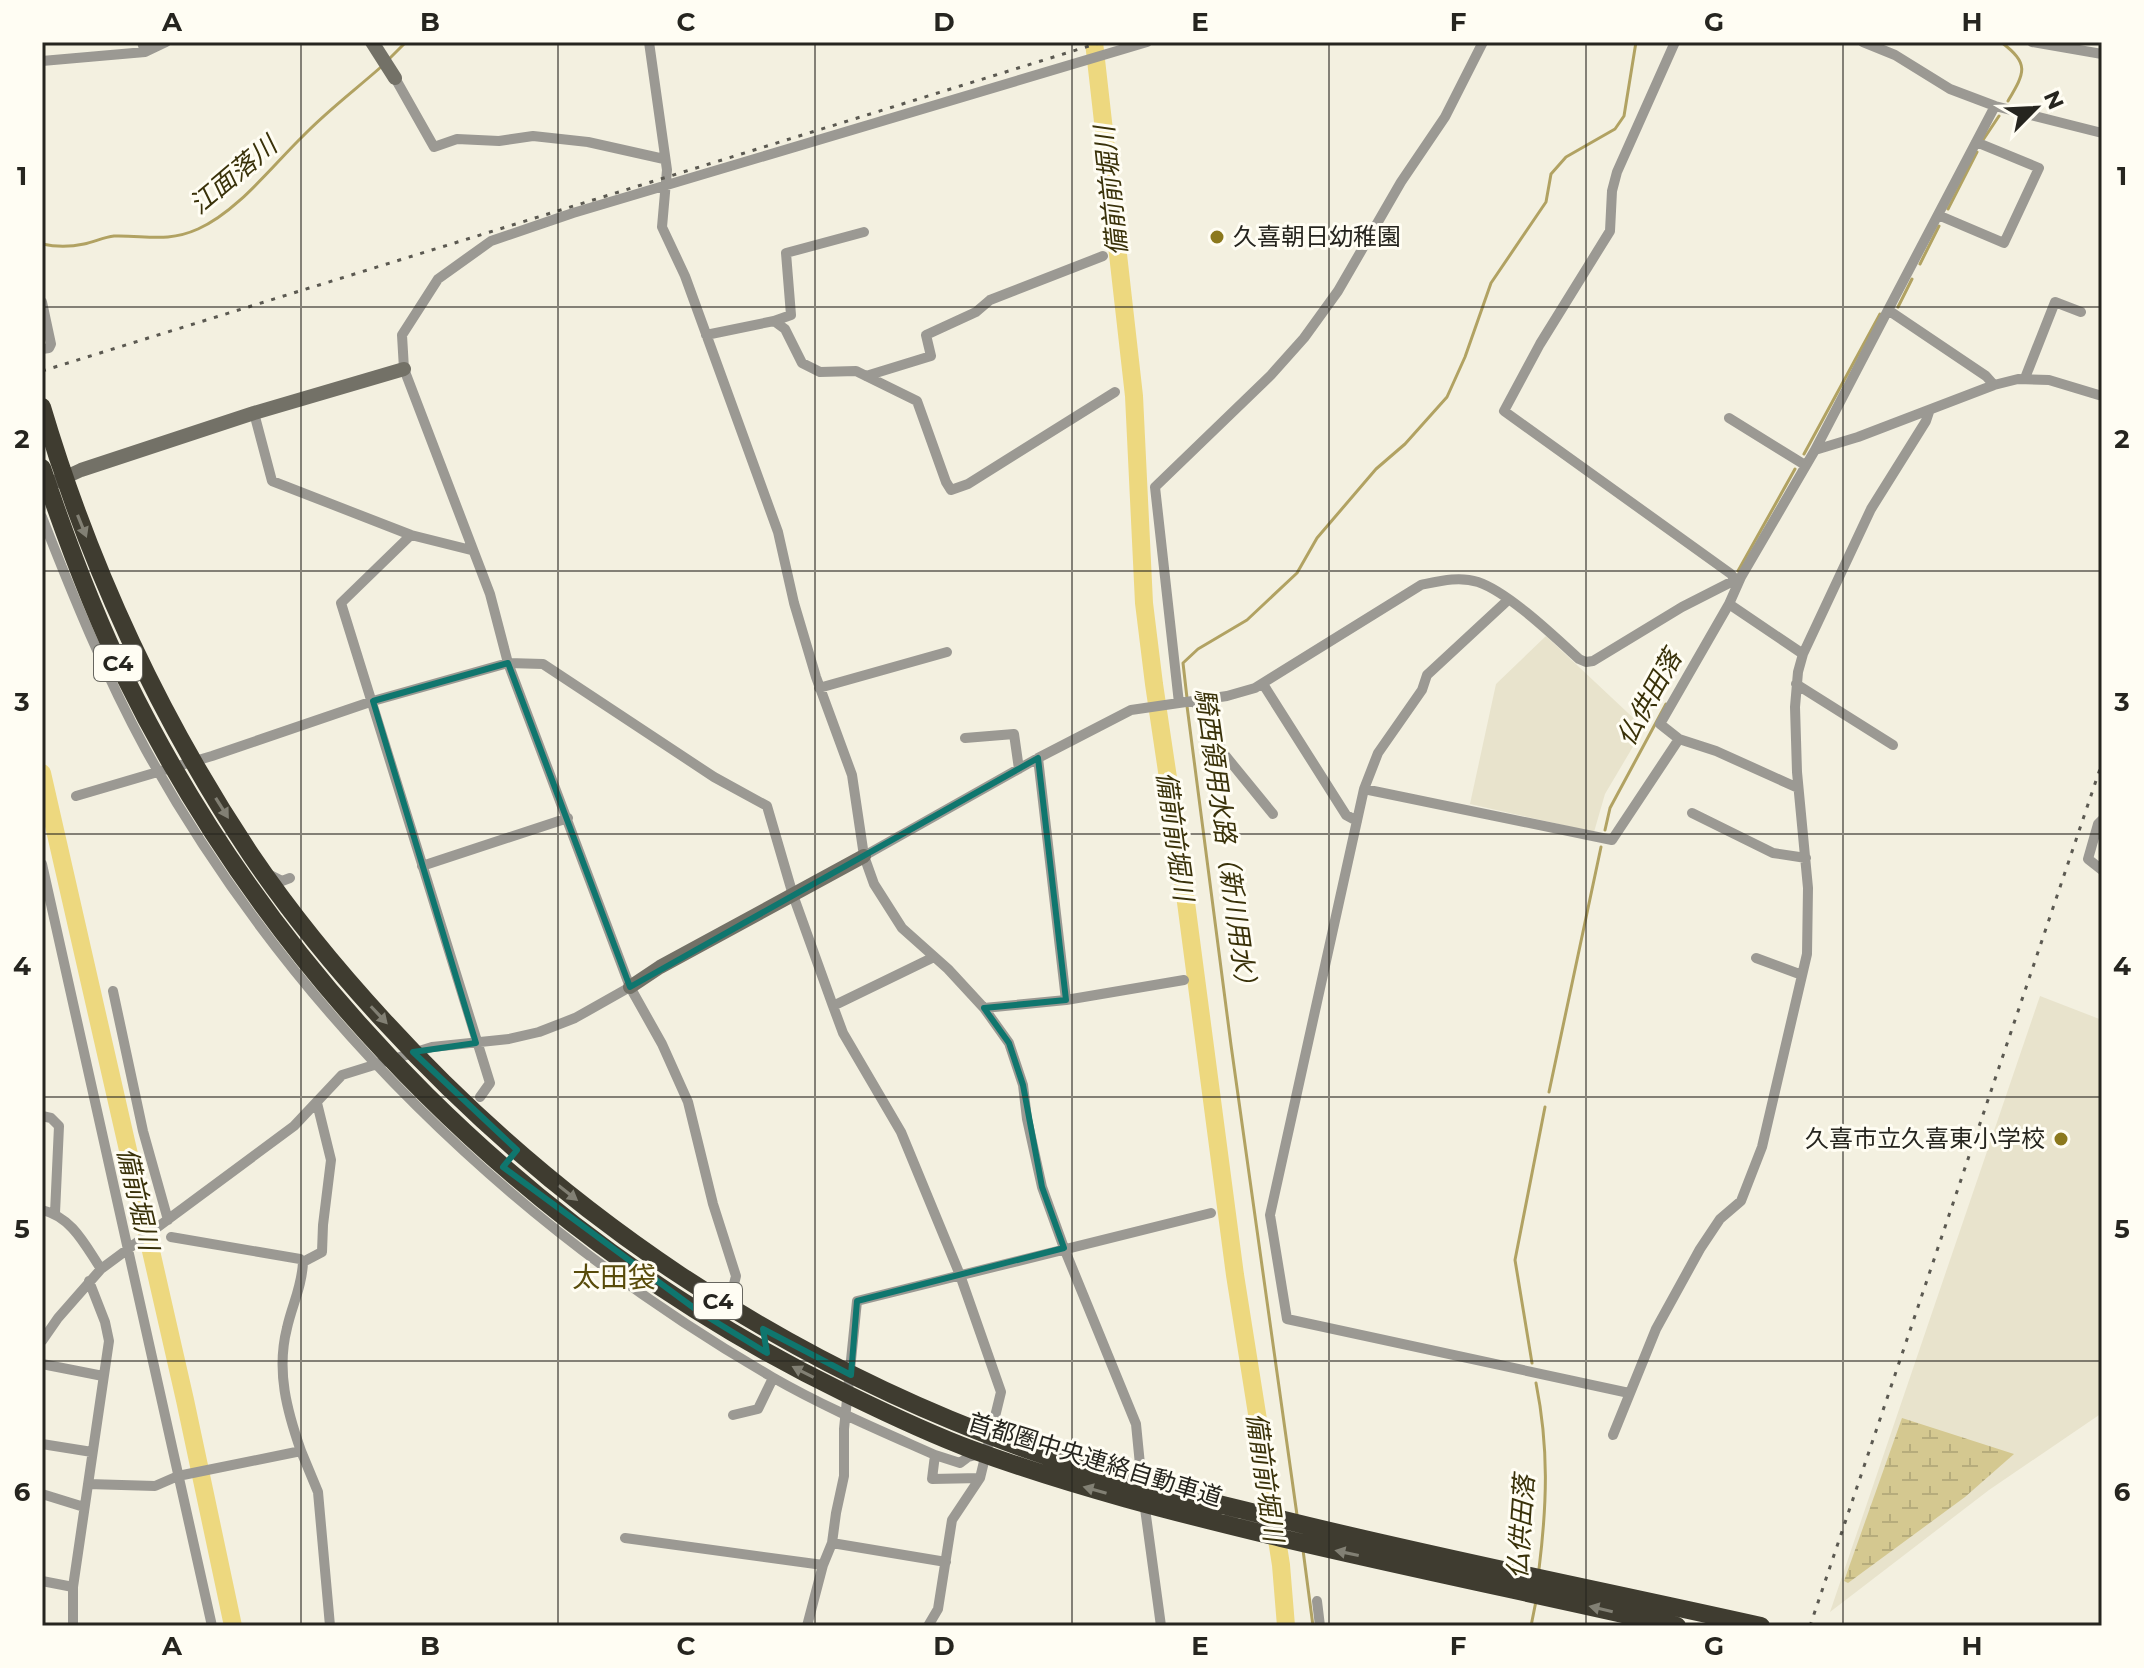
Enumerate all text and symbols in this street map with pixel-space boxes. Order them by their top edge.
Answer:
text: A [161,6,183,38]
text: B [420,6,440,38]
text: C [677,6,696,38]
text: D [933,6,955,38]
text: E [1191,6,1209,38]
text: F [1450,6,1466,38]
text: G [1704,6,1724,38]
text: H [1961,6,1983,38]
north arrow [1996,68,2076,148]
text: N [2038,86,2070,114]
water label: 備前前堀川 [1088,122,1134,257]
water label: 江面落川 [183,127,285,221]
text: 1 [17,160,27,192]
text: 1 [2117,160,2127,192]
place label: 久喜朝日幼稚園 [1233,222,1401,251]
marker: 久喜朝日幼稚園 [1208,228,1226,246]
text: 2 [14,423,30,455]
text: 2 [2114,423,2130,455]
one-way arrow [76,514,89,538]
water label: 仏供田落 [1610,641,1690,751]
road number: C4 [94,645,142,681]
text: 3 [13,686,30,718]
water label: 騎西領用水路（新川用水） [1188,686,1264,1000]
text: 3 [2113,686,2130,718]
water label: 備前前堀川 [1150,769,1200,906]
one-way arrow [215,798,230,819]
text: 4 [13,950,31,982]
text: 4 [2113,950,2131,982]
one-way arrow [369,1005,387,1024]
place label: 久喜市立久喜東小学校 [1805,1124,2045,1153]
marker: 久喜市立久喜東小学校 [2052,1130,2070,1148]
water label: 備前堀川 [111,1145,166,1256]
one-way arrow [558,1185,578,1201]
text: 5 [14,1213,30,1245]
text: 5 [2114,1213,2130,1245]
district label: 太田袋 [572,1260,656,1294]
road number: C4 [694,1283,742,1319]
one-way arrow [791,1365,814,1378]
street label: 首都圏中央連絡自動車道 [965,1407,1226,1512]
water label: 備前前堀川 [1240,1410,1290,1547]
water label: 仏供田落 [1501,1470,1541,1580]
text: 6 [14,1476,31,1508]
text: 6 [2114,1476,2131,1508]
one-way arrow [1083,1483,1107,1496]
one-way arrow [1335,1546,1360,1559]
one-way arrow [1589,1602,1614,1615]
text: A [161,1630,183,1662]
text: B [420,1630,440,1662]
text: C [677,1630,696,1662]
text: D [933,1630,955,1662]
text: E [1191,1630,1209,1662]
text: F [1450,1630,1466,1662]
text: G [1704,1630,1724,1662]
text: H [1961,1630,1983,1662]

